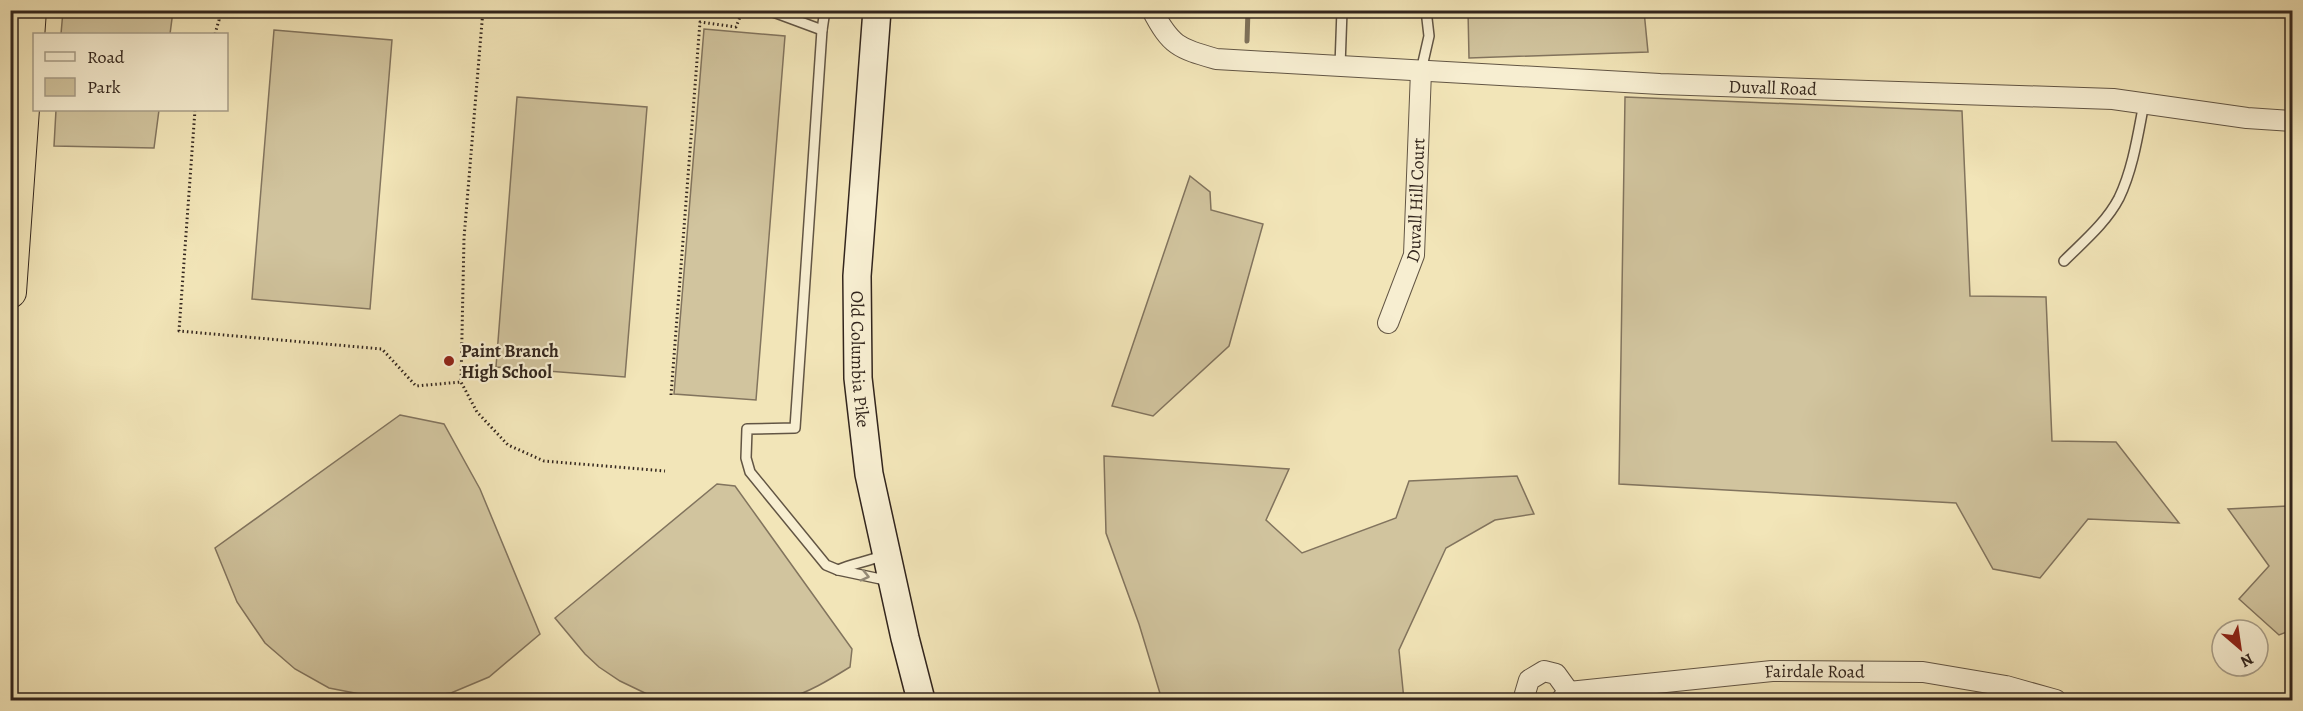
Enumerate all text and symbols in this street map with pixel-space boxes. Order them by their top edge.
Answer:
legend [33,33,228,111]
text: Road [87,45,125,69]
street label: Duvall Road [1728,74,1818,101]
text: Park [87,75,121,99]
street label: Duvall Hill Court [1400,137,1430,266]
street label: Old Columbia Pike [845,291,876,429]
place label: Paint Branch High School [461,339,559,384]
marker: Paint Branch High School [442,354,456,368]
one-way arrow [860,569,870,582]
north arrow [2210,618,2270,678]
text: N [2236,648,2257,673]
street label: Fairdale Road [1763,659,1865,684]

